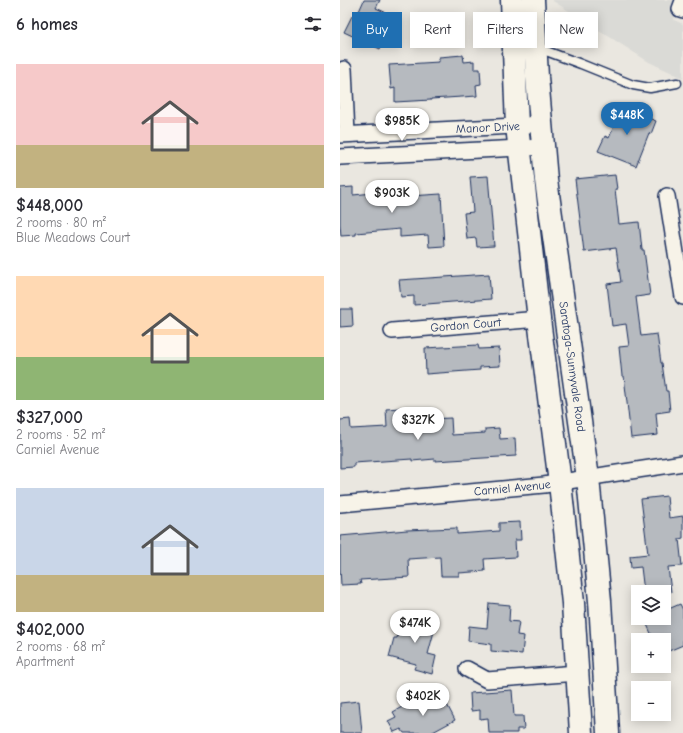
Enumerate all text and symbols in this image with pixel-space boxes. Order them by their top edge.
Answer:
chip: Buy [352,12,402,48]
chip: Rent [410,12,465,48]
chip: Filters [473,12,537,48]
chip: New [545,12,598,48]
icon: filters [302,13,324,35]
text: 6 homes [16,15,78,34]
icon: home [134,90,206,162]
pin: $448K [599,102,655,136]
text: $448K [610,107,644,122]
pin: $985K [374,108,430,142]
text: $985K [384,113,420,128]
street label: Manor Drive [456,119,520,136]
pin: $903K [364,180,420,214]
text: $903K [374,185,410,200]
text: $448,000 [16,196,83,215]
text: 2 rooms · 80 m² [16,215,106,230]
text: Blue Meadows Court [16,230,130,245]
street label: Saratoga-Sunnyvale Road [556,301,588,433]
icon: home [134,302,206,374]
street label: Gordon Court [430,315,502,335]
pin: $327K [390,407,446,441]
text: $327,000 [16,408,83,427]
text: $327K [401,412,435,427]
text: 2 rooms · 52 m² [16,427,105,442]
text: Carniel Avenue [16,442,99,457]
street label: Carniel Avenue [473,477,552,498]
icon: home [134,514,206,586]
map controls [631,585,671,721]
button: layers [631,585,671,625]
pin: $474K [387,610,443,644]
text: $474K [399,615,431,630]
text: $402,000 [16,620,85,639]
button: + [631,633,671,673]
text: 2 rooms · 68 m² [16,639,105,654]
text: Apartment [16,654,74,669]
button: − [631,681,671,721]
pin: $402K [395,683,451,717]
text: $402K [405,688,441,703]

